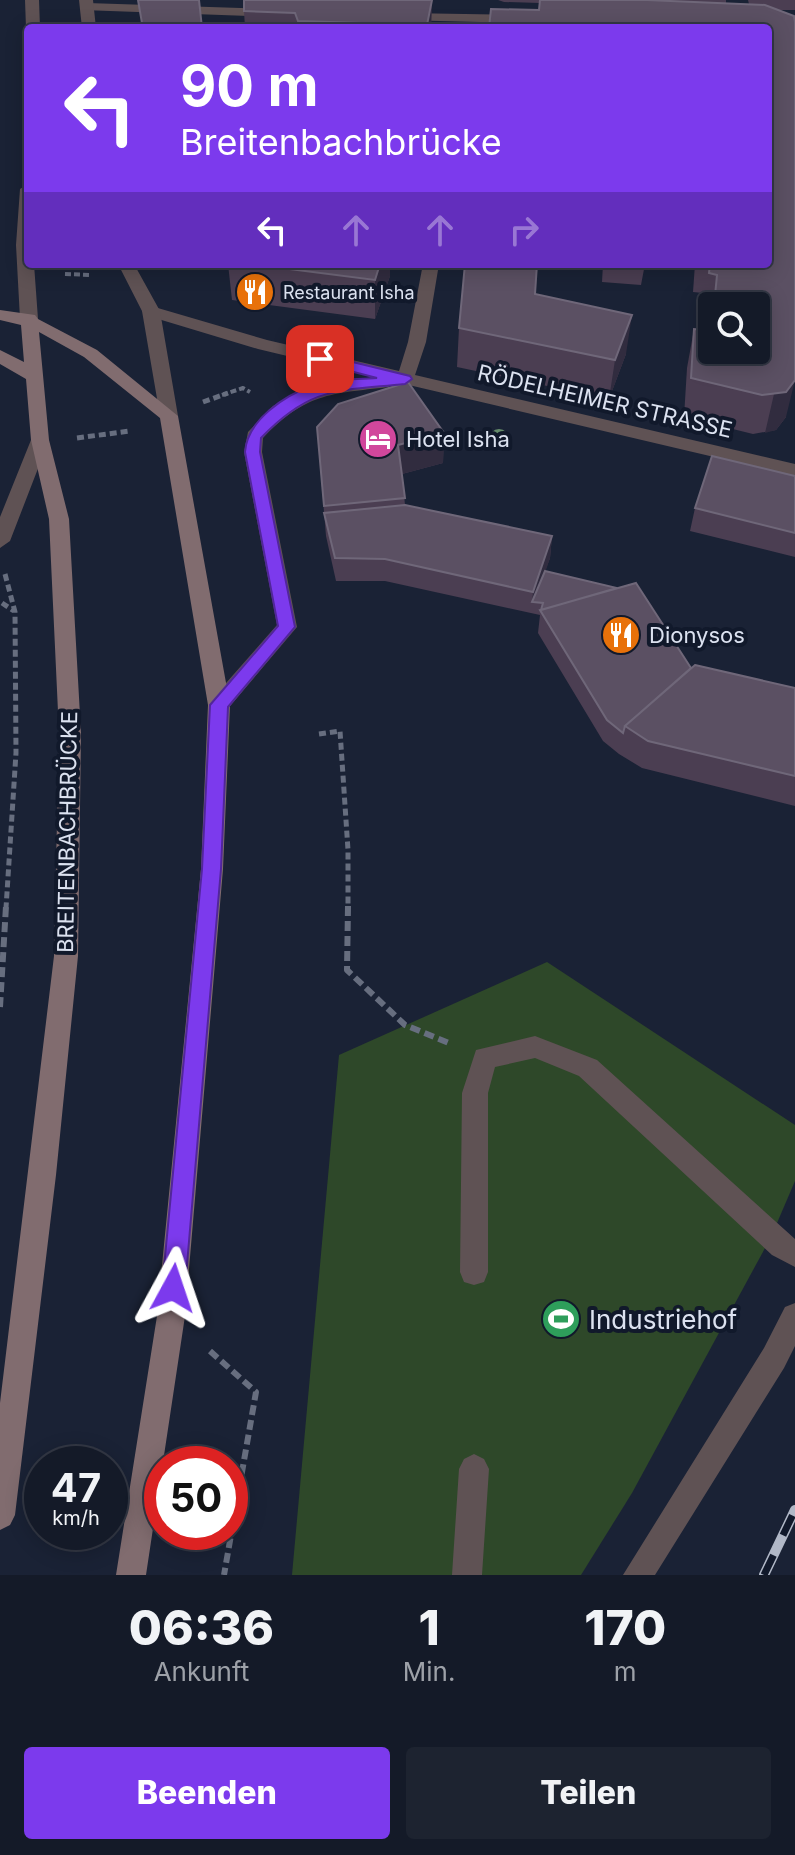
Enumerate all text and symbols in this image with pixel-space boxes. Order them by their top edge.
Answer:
text: 90 m [180,52,319,120]
icon: left [48,56,152,160]
text: Breitenbachbrücke [180,120,502,164]
icon: left [250,208,294,252]
icon: ahead [334,208,378,252]
icon: ahead [418,208,462,252]
icon: right [502,208,546,252]
restaurant icon: Restaurant Isha [234,271,276,313]
place label: Restaurant Isha [283,282,415,303]
map controls [698,292,770,364]
button: search [698,292,770,364]
pin [286,325,354,393]
icon: arrive [298,337,342,381]
street label: RÖDELHEIMER STRASSE [475,359,735,443]
hotel icon: Hotel Isha [357,418,399,460]
place label: Hotel Isha [406,426,510,452]
restaurant icon: Dionysos [600,614,642,656]
place label: Dionysos [649,622,745,648]
street label: BREITENBACHBRÜCKE [52,711,82,953]
position arrow [131,1246,215,1330]
sports icon: Industriehof [540,1298,582,1340]
place label: Industriehof [589,1304,737,1335]
speed limit sign: 50 [144,1446,248,1550]
text: 47 [51,1463,101,1512]
text: km/h [52,1506,100,1530]
text: 06:36 [129,1598,274,1657]
text: 1 [419,1598,440,1657]
text: 170 [584,1598,666,1657]
text: Ankunft [154,1656,249,1687]
text: Min. [403,1656,455,1687]
text: m [614,1656,637,1687]
button: Beenden [24,1747,390,1839]
button: Teilen [406,1747,771,1839]

